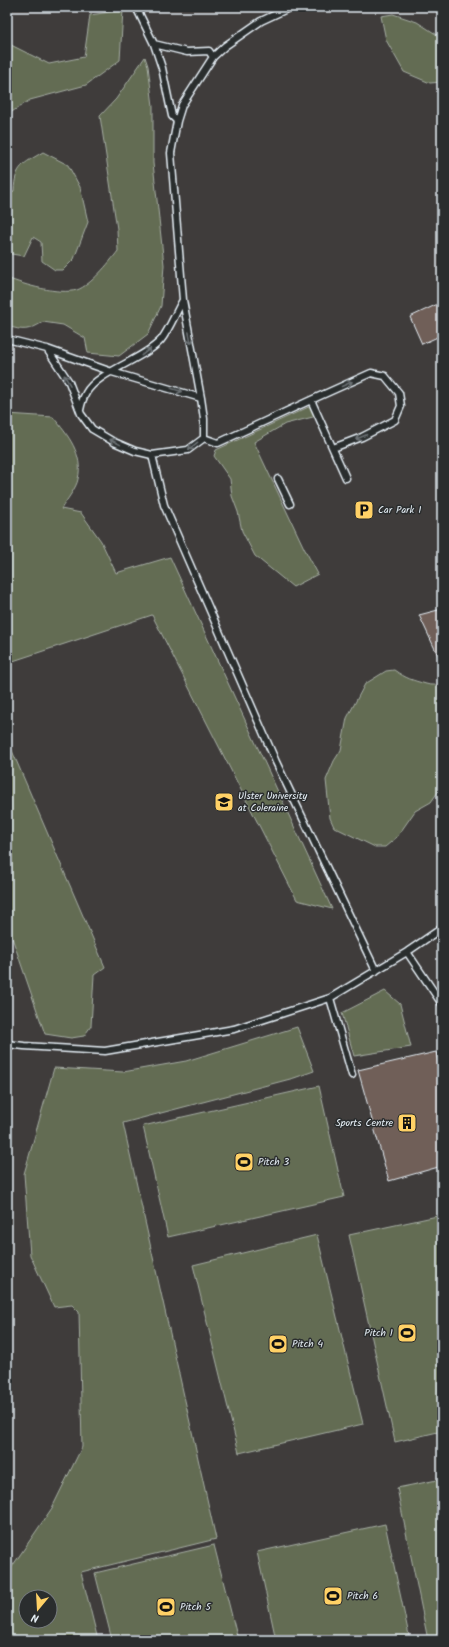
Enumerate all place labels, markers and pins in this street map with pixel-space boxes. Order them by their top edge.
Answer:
parking icon: Car Park 1 [353,499,375,521]
place label: Car Park 1 [378,502,421,518]
place label: Ulster University at Coleraine [238,788,308,816]
school or university icon: Ulster University at Coleraine [213,791,235,813]
building icon: Sports Centre [396,1112,418,1134]
place label: Sports Centre [335,1115,393,1131]
sports icon: Pitch 3 [233,1151,255,1173]
place label: Pitch 3 [258,1154,290,1170]
sports icon: Pitch 1 [396,1322,418,1344]
place label: Pitch 1 [364,1325,393,1341]
sports icon: Pitch 4 [267,1333,289,1355]
place label: Pitch 4 [292,1336,324,1352]
sports icon: Pitch 6 [322,1585,344,1607]
place label: Pitch 6 [347,1588,378,1604]
sports icon: Pitch 5 [155,1596,177,1618]
place label: Pitch 5 [180,1599,211,1615]

